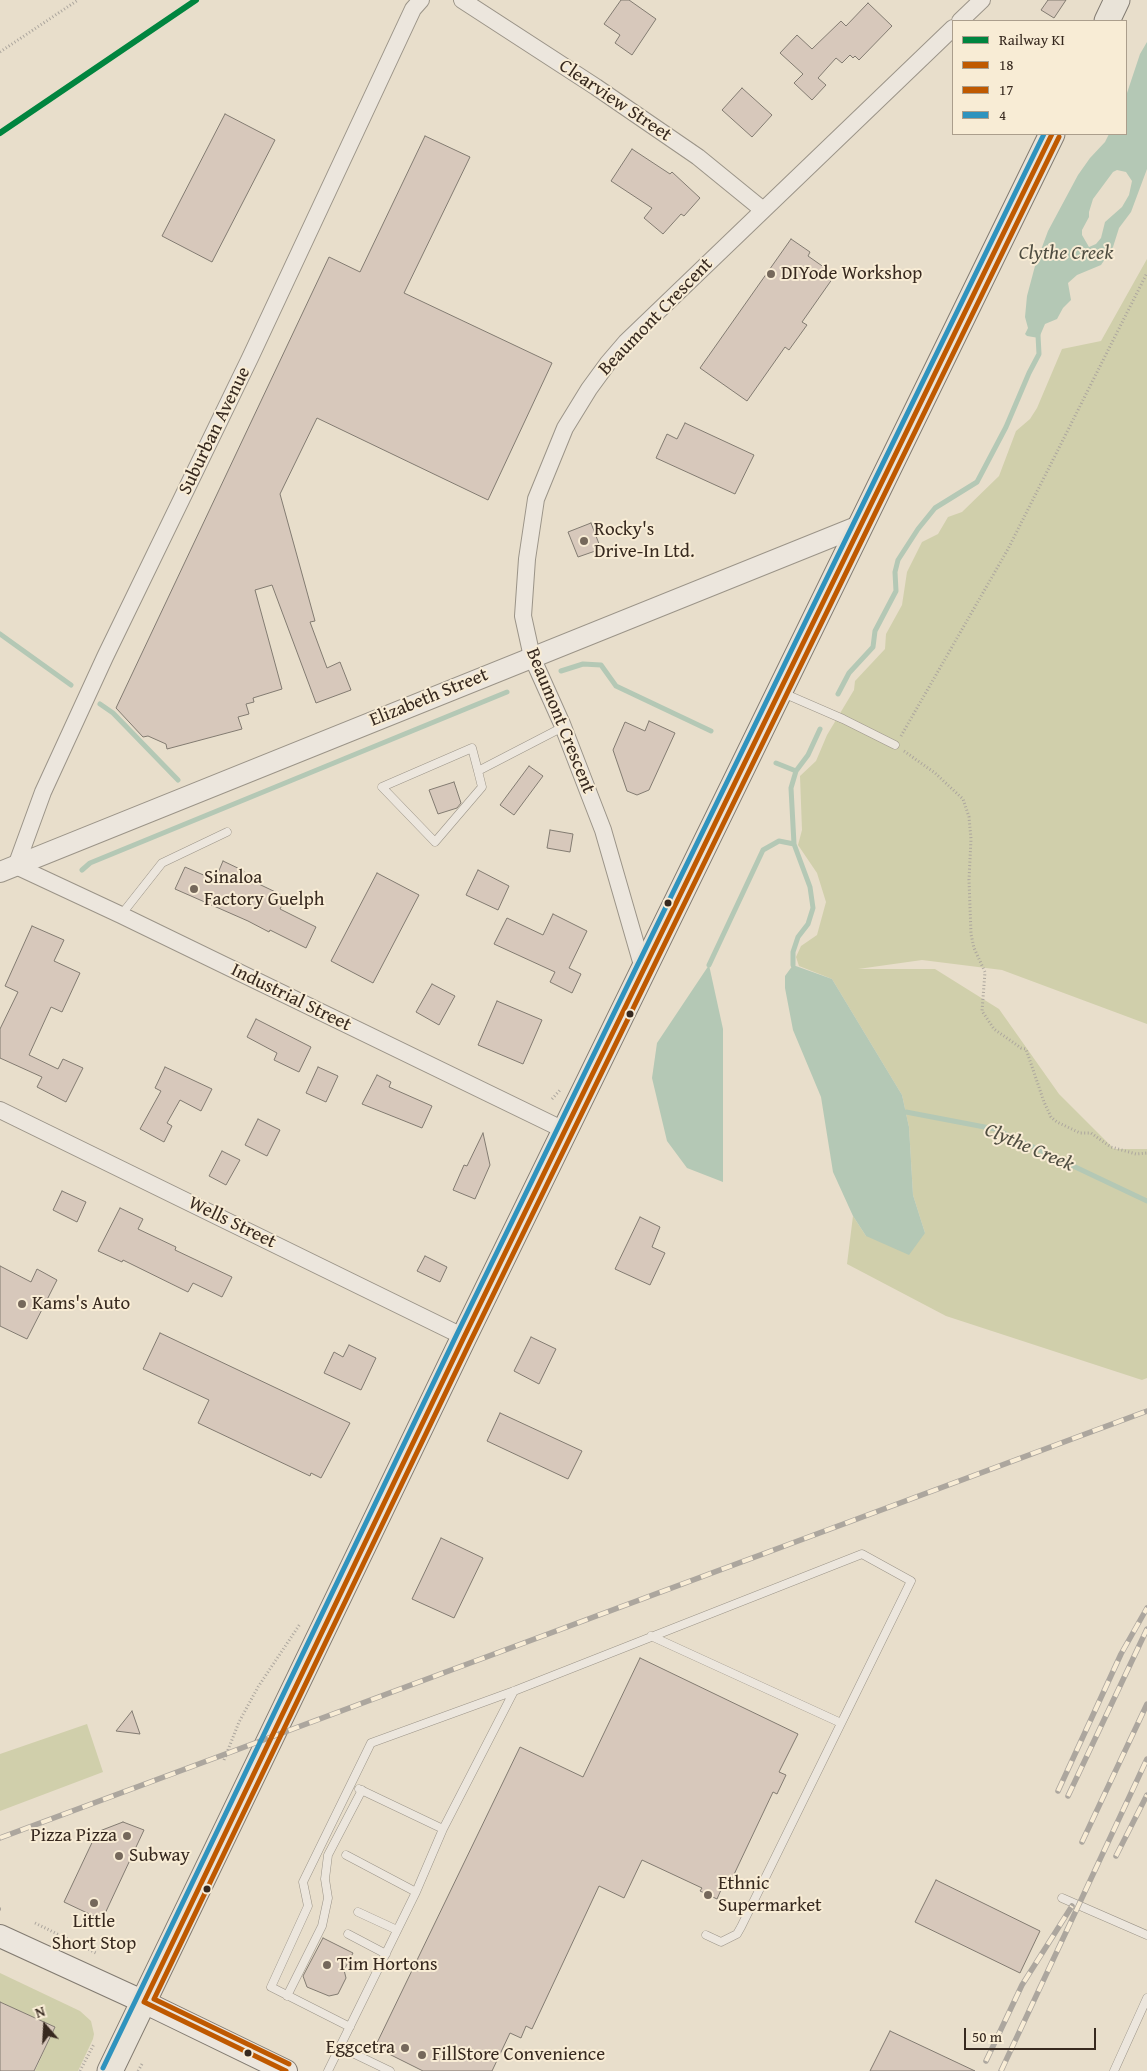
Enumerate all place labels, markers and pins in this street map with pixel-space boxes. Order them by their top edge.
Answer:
place label: DIYode Workshop [781,263,922,285]
marker: DIYode Workshop [765,268,777,280]
place label: Rocky's Drive-In Ltd. [594,519,695,563]
marker: Rocky's Drive-In Ltd. [578,535,590,547]
place label: Sinaloa Factory Guelph [204,867,324,911]
marker: Sinaloa Factory Guelph [188,883,200,895]
unlabelled marker [663,898,673,908]
unlabelled marker [625,1009,635,1019]
place label: Kams's Auto [32,1293,130,1315]
marker: Kams's Auto [16,1298,28,1310]
place label: Pizza Pizza [31,1825,117,1847]
marker: Pizza Pizza [121,1830,133,1842]
place label: Subway [129,1845,190,1867]
marker: Subway [113,1850,125,1862]
place label: Ethnic Supermarket [718,1873,822,1917]
unlabelled marker [202,1884,212,1894]
marker: Ethnic Supermarket [702,1889,714,1901]
marker: Little Short Stop [88,1897,100,1909]
place label: Little Short Stop [52,1911,136,1955]
place label: Tim Hortons [337,1954,437,1976]
marker: Tim Hortons [321,1959,333,1971]
place label: Eggcetra [326,2037,395,2059]
marker: Eggcetra [399,2042,411,2054]
place label: FillStore Convenience [432,2044,605,2066]
unlabelled marker [243,2048,253,2058]
marker: FillStore Convenience [416,2049,428,2061]

